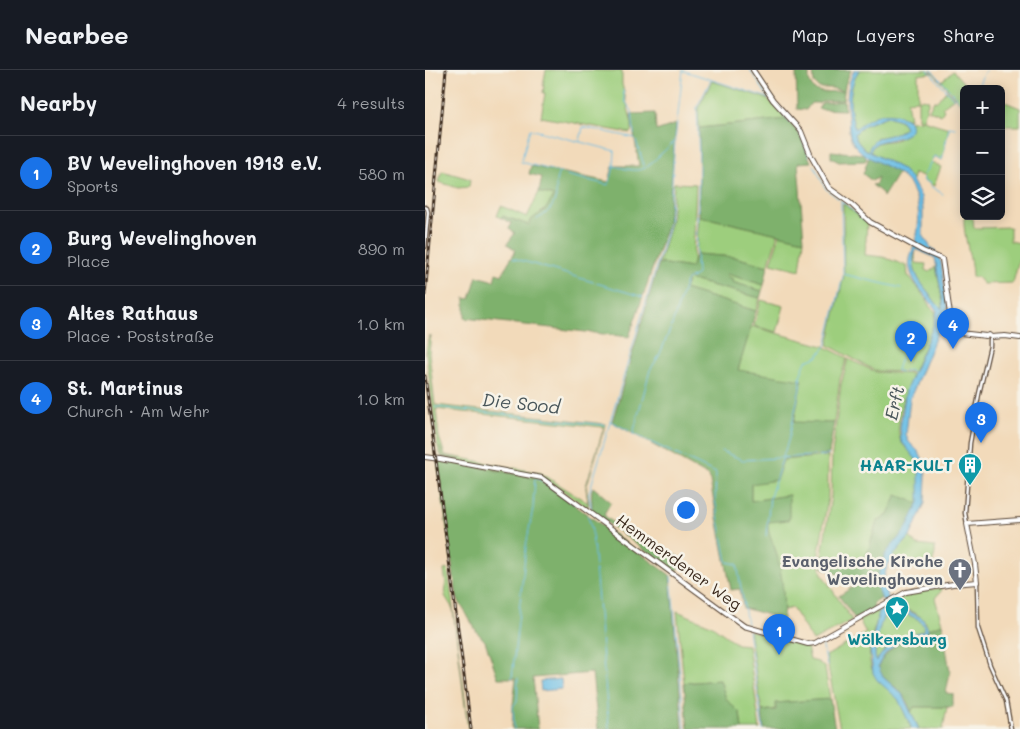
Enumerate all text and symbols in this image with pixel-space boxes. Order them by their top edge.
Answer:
text: Nearbee [25,19,129,50]
text: Map [792,23,828,47]
text: Layers [856,23,915,47]
text: Share [943,23,995,47]
map controls [960,85,1005,220]
button: + [960,85,1005,130]
text: Nearby [20,89,97,116]
text: 4 results [337,92,405,113]
button: − [960,130,1005,175]
text: BV Wevelinghoven 1913 e.V. [67,150,322,175]
text: 1 [32,163,40,184]
text: 580 m [358,163,405,184]
text: Sports [67,175,118,196]
button: layers [960,175,1005,220]
text: Burg Wevelinghoven [67,225,257,250]
text: 2 [32,238,40,259]
text: 890 m [358,238,405,259]
text: Place [67,250,110,271]
text: Altes Rathaus [67,300,198,325]
pin: 4 [937,308,969,349]
text: 3 [31,313,41,334]
text: 1.0 km [357,313,405,334]
pin: 2 [895,321,927,362]
text: Place · Poststraße [67,325,214,346]
text: St. Martinus [67,375,183,400]
water label: Erft [878,383,910,422]
water label: Die Sood [481,387,563,419]
text: 4 [31,388,41,409]
text: 1.0 km [357,388,405,409]
text: Church · Am Wehr [67,400,210,421]
pin: 3 [965,402,997,443]
building icon: HAAR-KULT [957,452,983,486]
place label: HAAR-KULT [859,454,953,475]
your location [673,497,699,523]
street label: Hemmerdener Weg [612,509,746,614]
place label: Evangelische Kirche Wevelinghoven [781,550,943,589]
church icon: Evangelische Kirche Wevelinghoven [947,557,973,591]
place icon: Wölkersburg [884,595,910,629]
pin: 1 [763,614,795,655]
place label: Wölkersburg [847,628,947,649]

